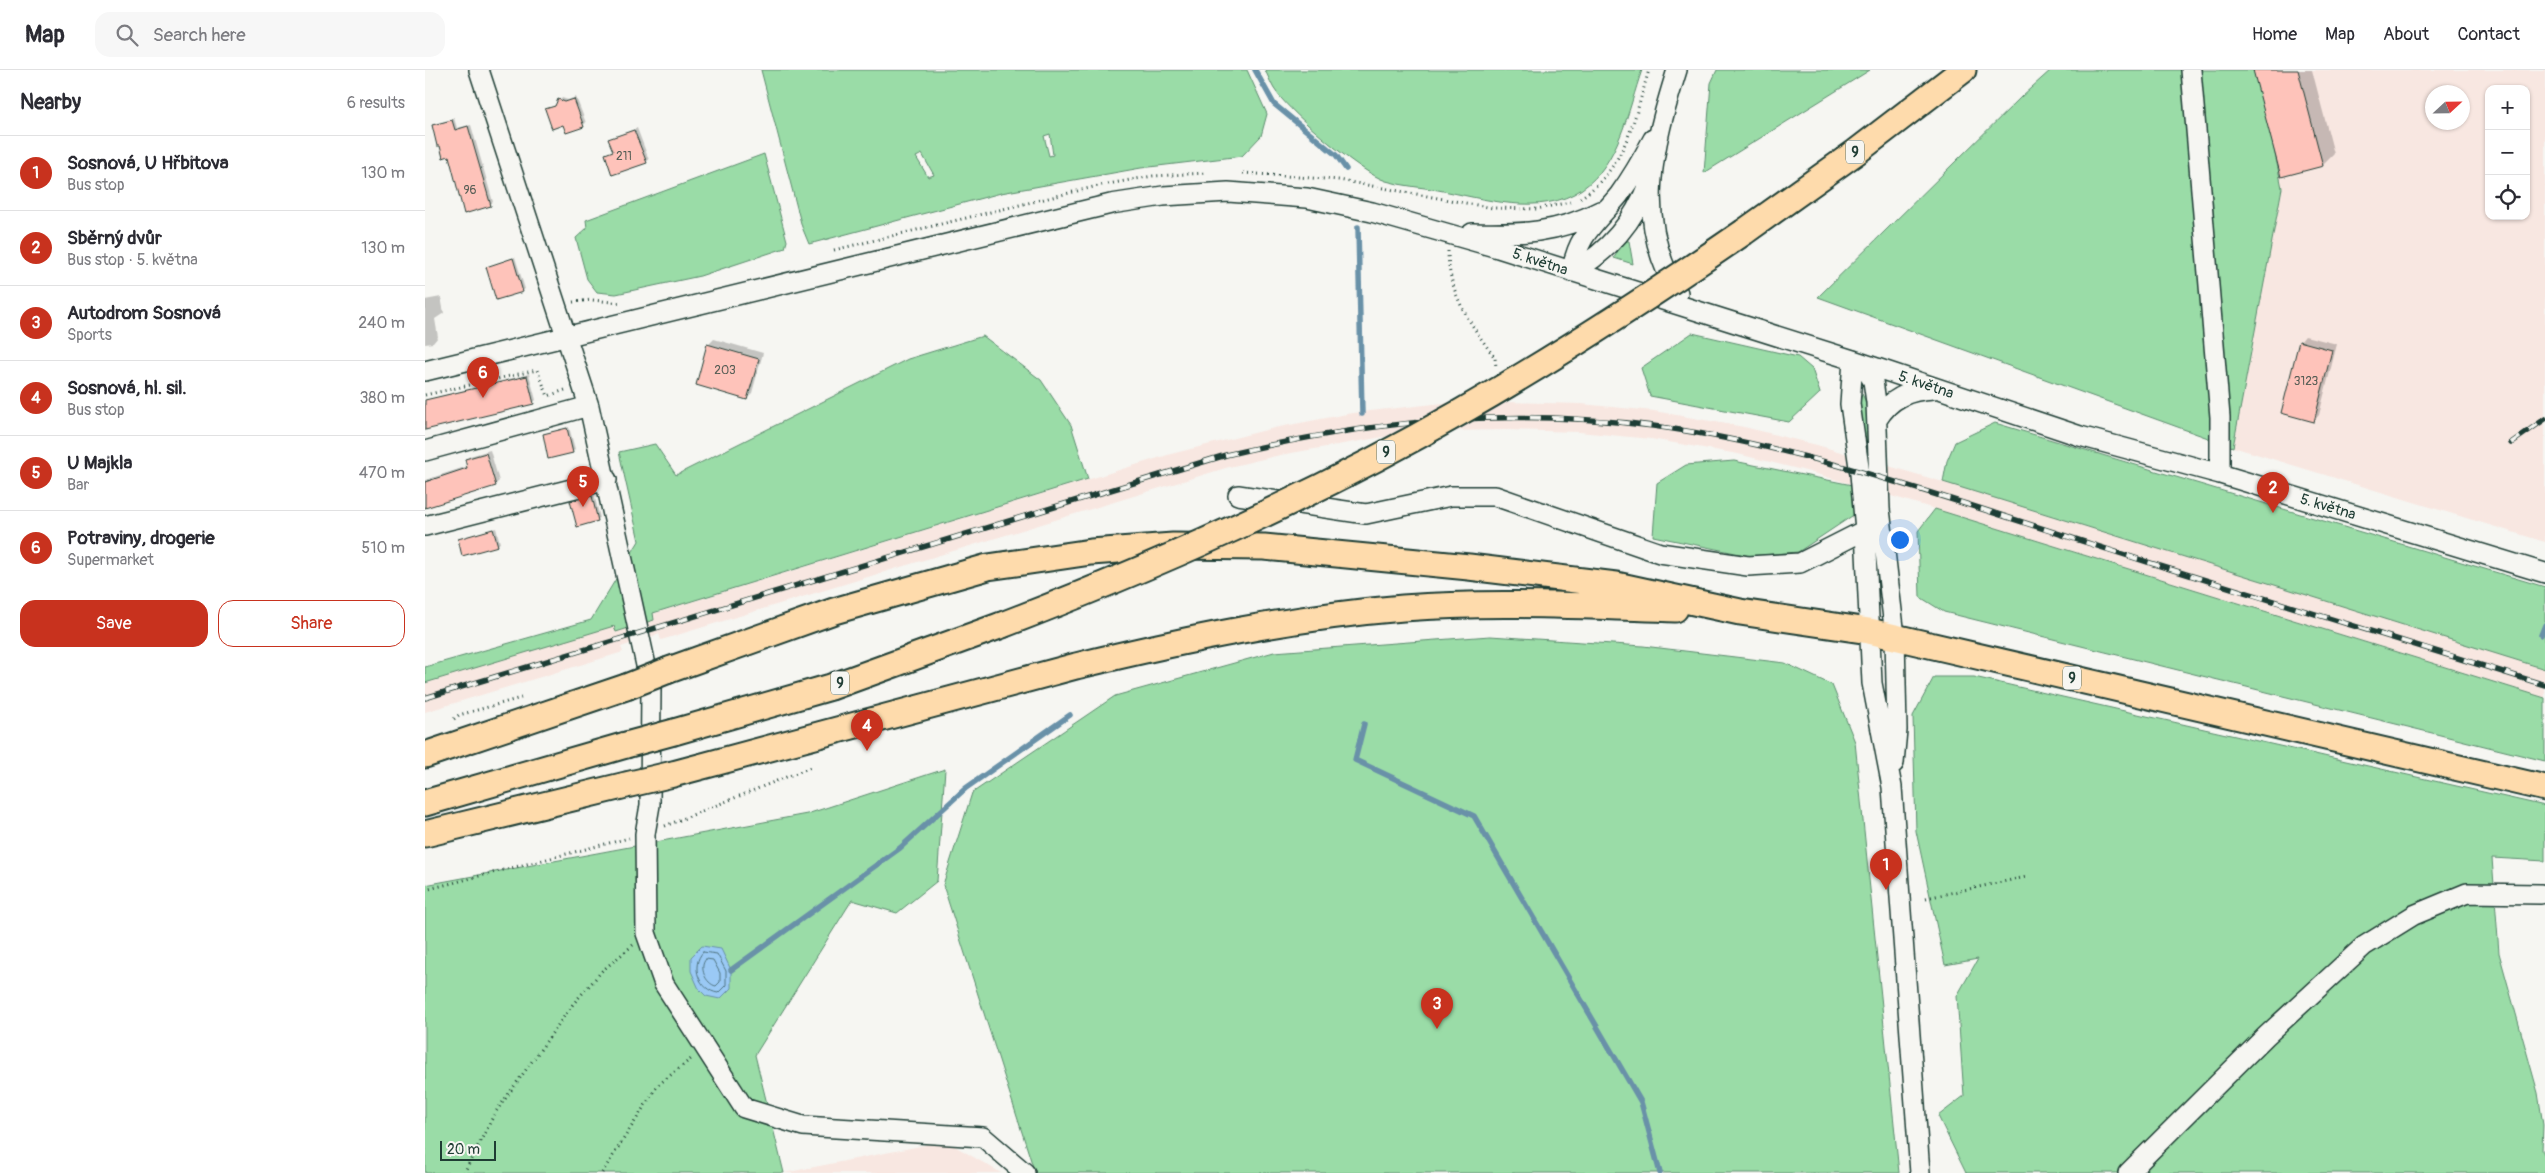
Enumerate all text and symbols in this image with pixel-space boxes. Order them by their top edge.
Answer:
search box [95,12,445,57]
text: Map [25,20,65,49]
icon: search [113,21,141,49]
text: Search here [153,23,246,47]
text: Home [2252,23,2297,46]
text: Map [2325,23,2355,46]
text: About [2383,23,2429,46]
text: Contact [2457,23,2520,46]
north arrow [2425,85,2470,130]
map controls [2485,85,2530,220]
button: + [2485,85,2530,130]
text: Nearby [20,89,81,116]
text: 6 results [347,93,405,113]
button: − [2485,130,2530,175]
road number: 9 [1846,140,1864,164]
house number: 211 [616,149,632,164]
text: Sosnová, U Hřbitova [67,151,229,175]
text: 1 [33,163,39,183]
text: 130 m [361,163,405,183]
text: Bus stop [67,175,125,195]
button: locate [2485,175,2530,220]
house number: 96 [463,183,477,198]
text: Sběrný dvůr [67,226,162,250]
text: 2 [32,238,40,258]
text: 130 m [361,238,405,258]
street label: 5. května [1510,244,1570,280]
text: Bus stop · 5. května [67,250,198,270]
text: Autodrom Sosnová [67,301,221,325]
text: 3 [32,313,40,333]
text: 240 m [358,313,405,333]
text: Sports [67,325,112,345]
pin: 6 [467,357,499,398]
house number: 203 [714,363,736,378]
street label: 5. května [1896,367,1956,403]
house number: 3123 [2294,374,2319,389]
text: Sosnová, hl. sil. [67,376,187,400]
text: 4 [31,388,41,408]
text: 380 m [359,388,405,408]
text: Bus stop [67,400,125,420]
road number: 9 [1377,441,1395,464]
text: U Majkla [67,451,132,475]
text: 5 [32,463,40,483]
text: 470 m [359,463,405,483]
pin: 5 [567,466,599,507]
pin: 2 [2257,472,2289,513]
text: Bar [67,475,89,495]
street label: 5. května [2298,490,2358,524]
text: Potraviny, drogerie [67,526,215,550]
your location [1887,527,1913,553]
text: 6 [31,538,41,558]
text: 510 m [361,538,405,558]
text: Supermarket [67,550,154,570]
button: Save [20,600,208,647]
button: Share [218,600,405,647]
road number: 9 [2063,666,2081,690]
road number: 9 [831,672,849,694]
pin: 4 [851,710,883,751]
pin: 1 [1870,849,1902,890]
pin: 3 [1421,988,1453,1029]
scale bar [440,1138,496,1161]
text: 20 m [447,1141,480,1158]

